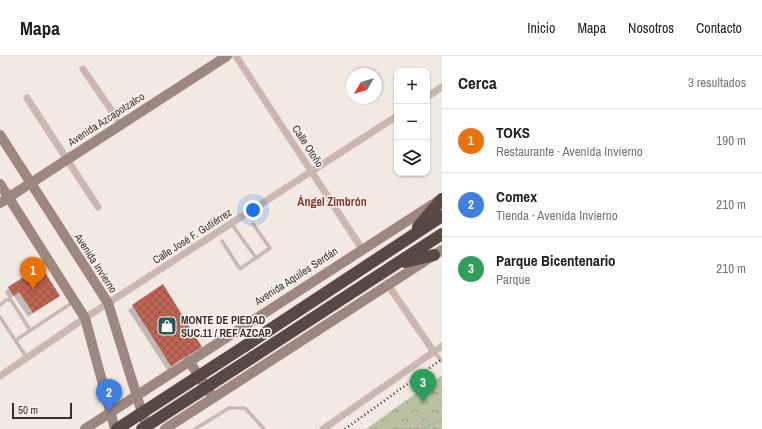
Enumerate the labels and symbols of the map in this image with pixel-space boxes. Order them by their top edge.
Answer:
north arrow [346,68,382,104]
street label: Avenida Azcapotzalco [64,89,147,150]
street label: Calle Otoño [289,122,327,170]
district label: Ángel Zimbrón [297,194,367,210]
your location [243,200,263,220]
street label: Calle José F. Gutiérrez [150,205,235,267]
street label: Avenida Invierno [71,230,120,295]
street label: Avenida Aquiles Serdán [251,244,340,309]
pin: 1 [20,257,46,290]
place label: MONTE DE PIEDAD SUC.11 / REF AZCAP [181,313,271,340]
shop icon: MONTE DE PIEDAD SUC.11 / REF AZCAP [156,315,178,337]
pin: 3 [410,369,436,402]
pin: 2 [96,379,122,412]
scale bar [12,401,72,420]

